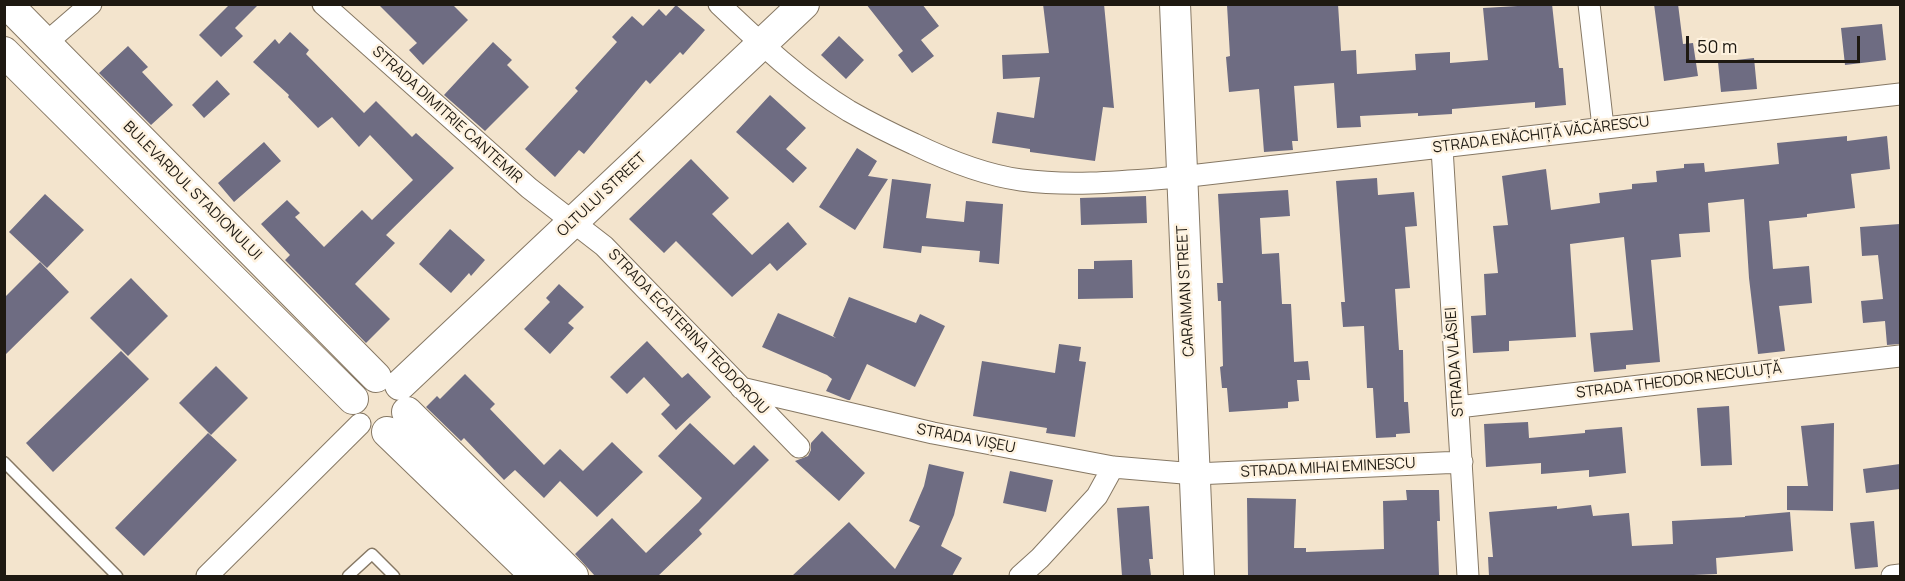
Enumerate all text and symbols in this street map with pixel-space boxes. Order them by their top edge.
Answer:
scale bar [1689,24,1863,62]
text: 50 m [1697,34,1737,58]
street label: STRADA DIMITRIE CANTEMIR [368,43,526,187]
street label: STRADA ENĂCHIȚĂ VĂCĂRESCU [1432,113,1650,157]
street label: BULEVARDUL STADIONULUI [119,118,265,264]
street label: OLTULUI STREET [554,149,650,241]
street label: CARAIMAN STREET [1174,225,1198,357]
street label: STRADA ECATERINA TEODOROIU [604,246,772,418]
street label: STRADA VLĂSIEI [1442,306,1468,418]
street label: STRADA THEODOR NECULUȚĂ [1575,359,1783,403]
street label: STRADA VIȘEU [915,421,1017,457]
street label: STRADA MIHAI EMINESCU [1240,454,1416,482]

